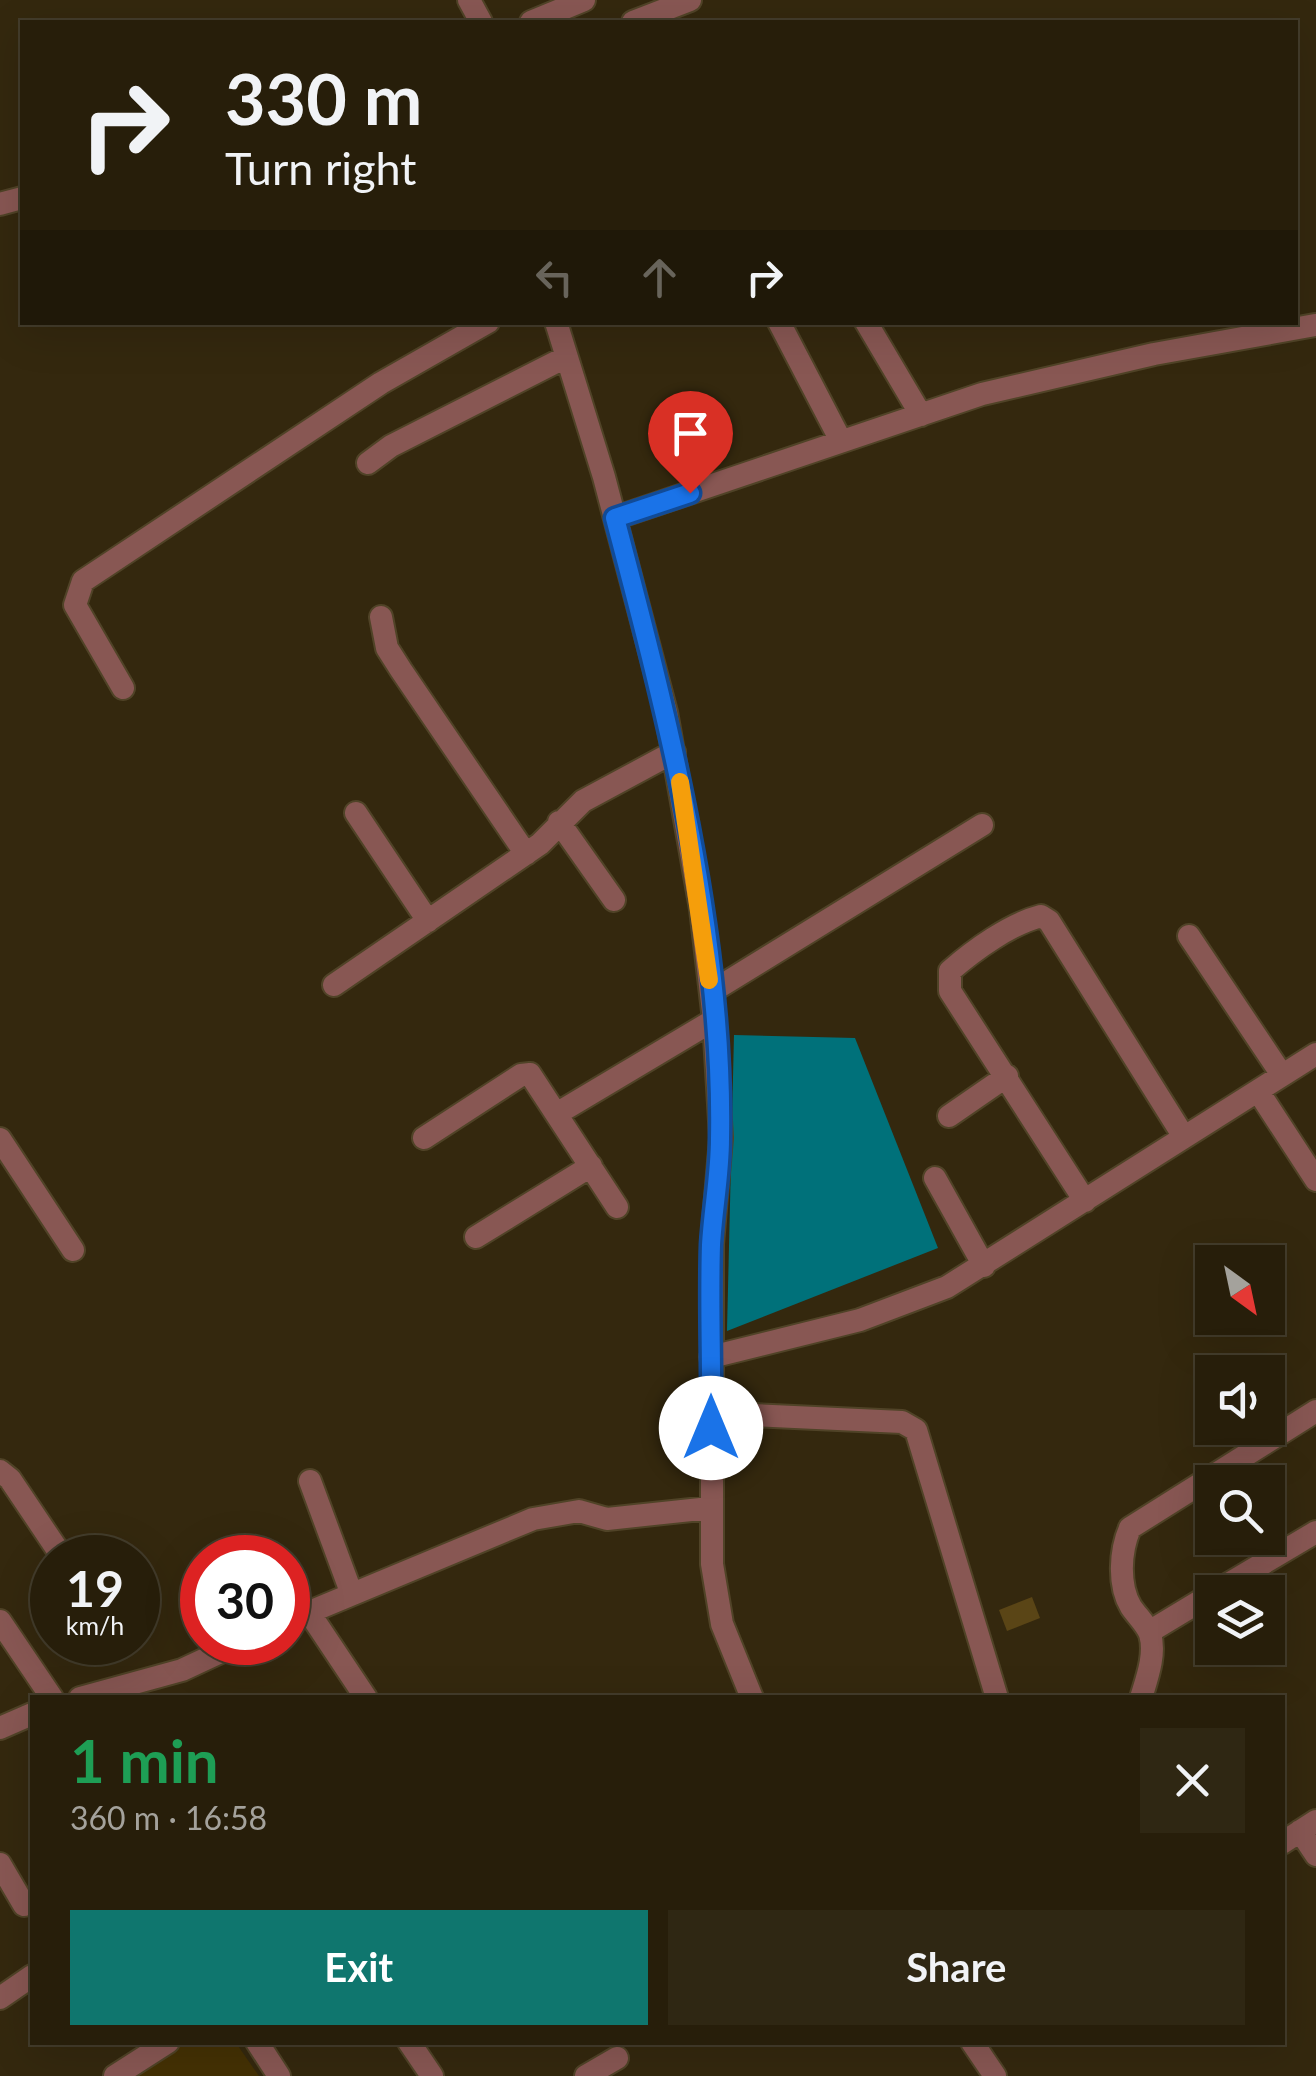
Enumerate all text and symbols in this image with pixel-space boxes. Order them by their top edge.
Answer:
text: 330 m [225,56,422,140]
icon: right [60,60,190,190]
text: Turn right [225,141,416,195]
icon: left [527,250,582,305]
icon: ahead [632,250,687,305]
icon: right [737,250,792,305]
pin [648,391,733,494]
icon: arrive [663,406,718,461]
north arrow [1195,1245,1285,1335]
map controls [1195,1245,1285,1665]
button: sound [1195,1355,1285,1445]
position arrow [659,1376,763,1480]
button: search [1195,1465,1285,1555]
speed limit sign: 30 [180,1535,310,1665]
text: 19 [66,1558,124,1618]
button: layers [1195,1575,1285,1665]
text: km/h [66,1610,124,1640]
text: 1 min [70,1724,219,1796]
button: close [1140,1728,1245,1833]
text: 360 m · 16:58 [70,1798,267,1837]
button: Exit [70,1910,648,2025]
button: Share [668,1910,1245,2025]

